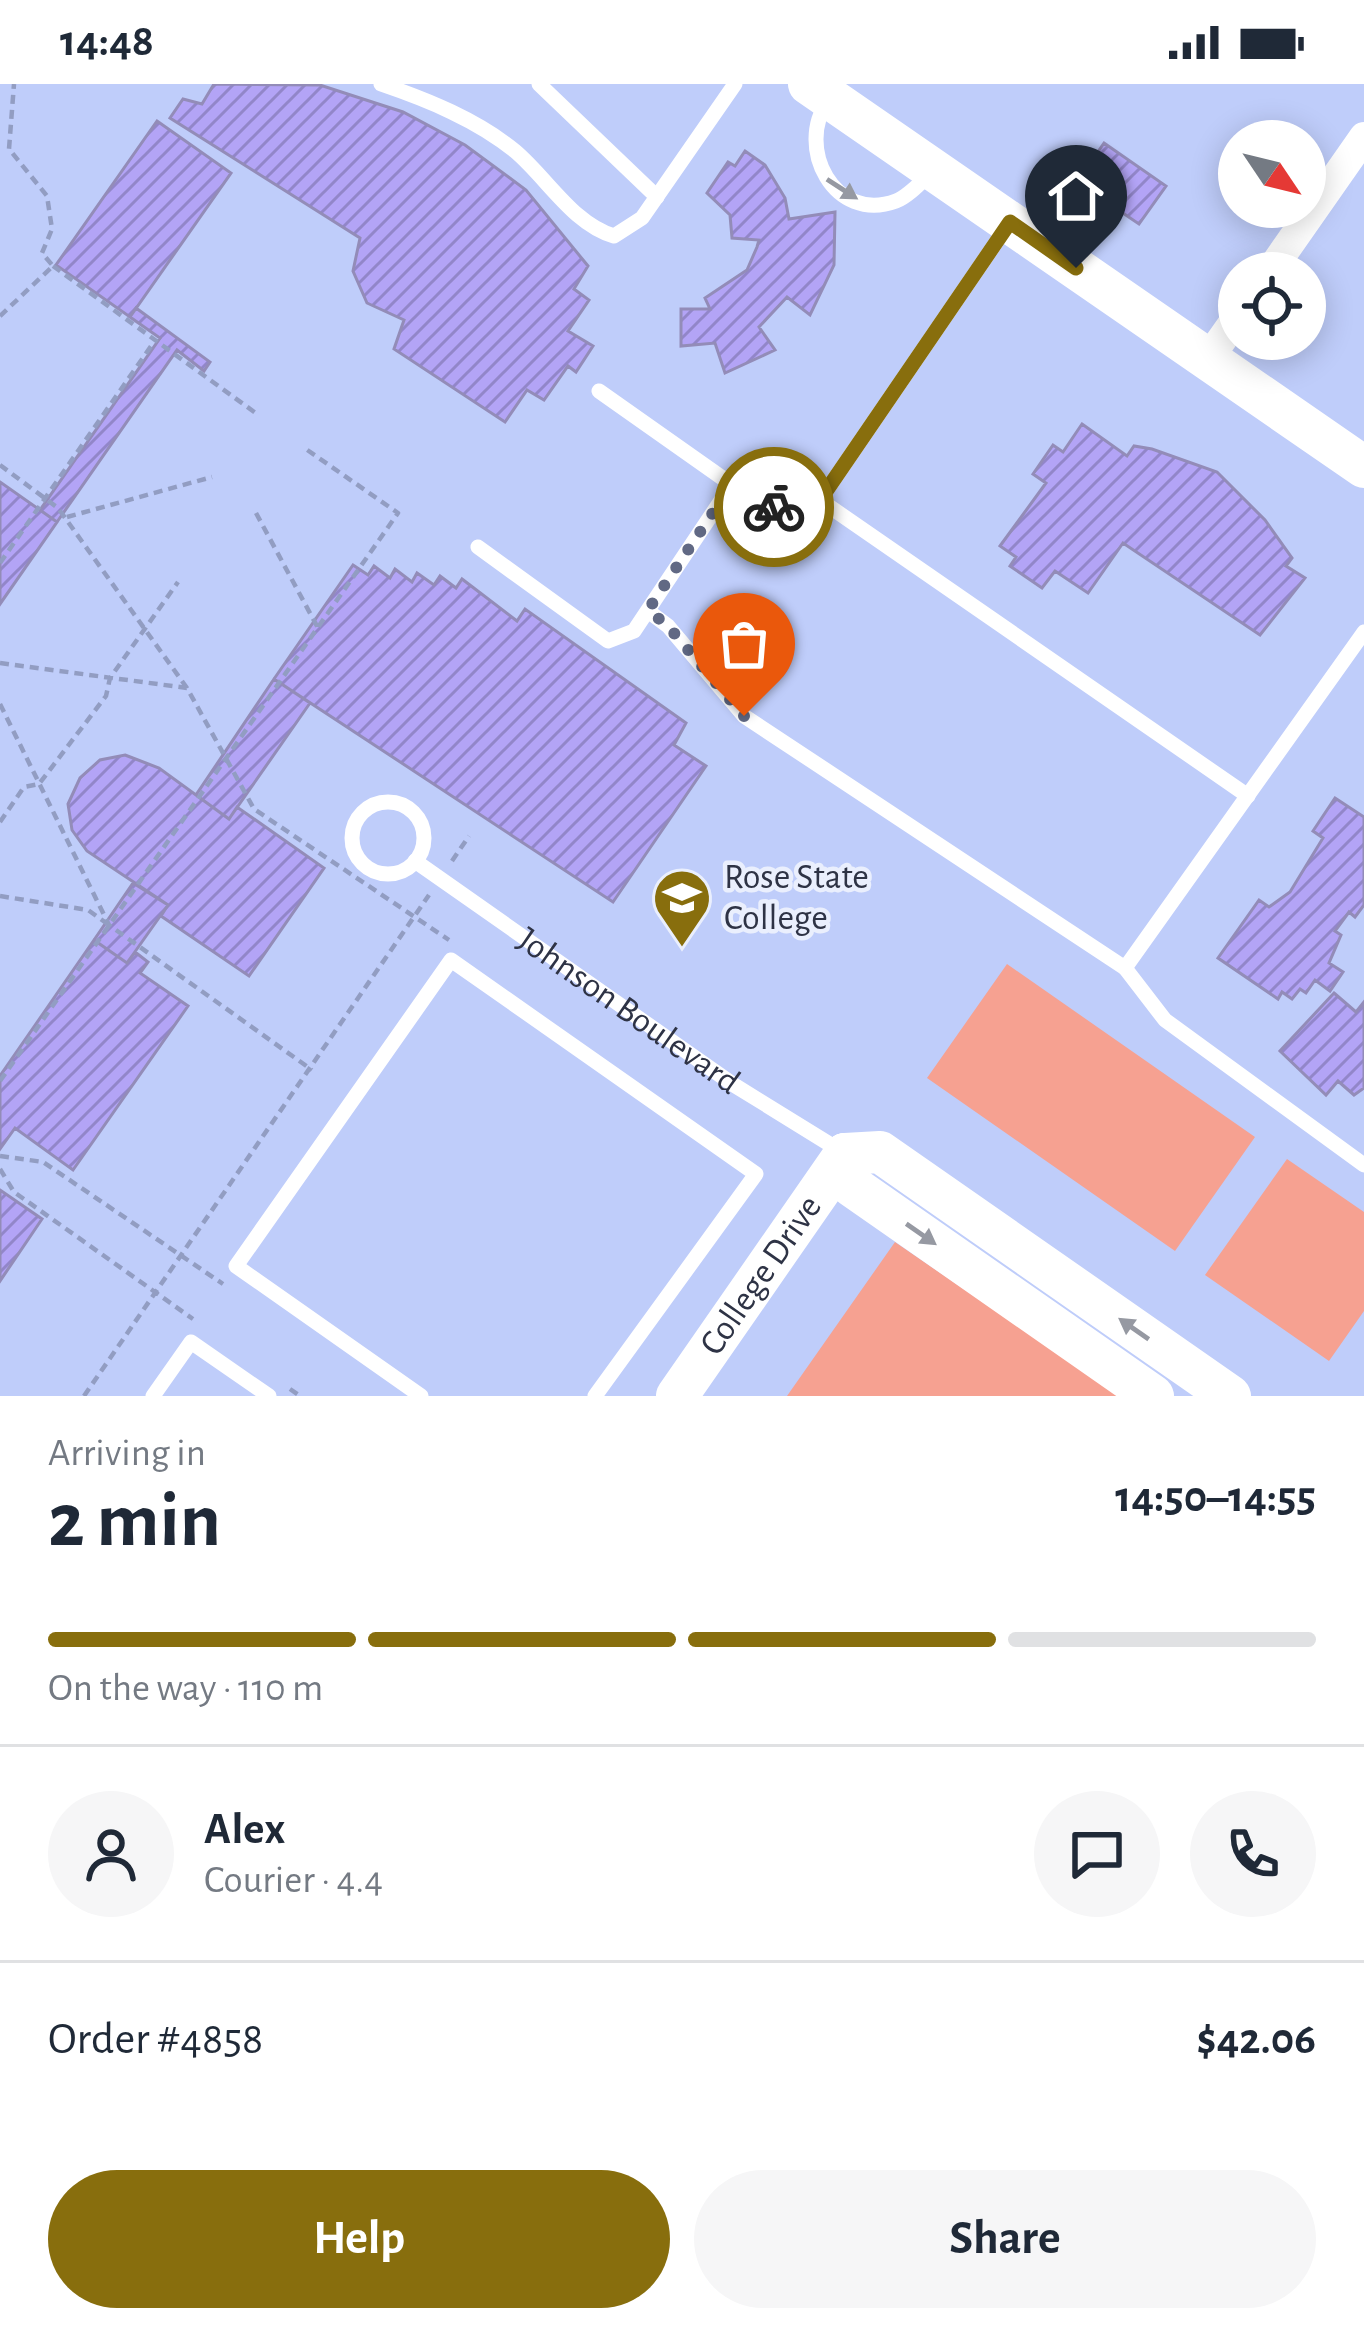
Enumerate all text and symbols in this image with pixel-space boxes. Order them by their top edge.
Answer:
text: 14:48 [60,19,154,64]
north arrow [1218,120,1326,228]
map controls [1218,120,1326,360]
pin [1025,145,1127,268]
icon: home [1043,163,1109,229]
one-way arrow [826,177,859,199]
button: locate [1218,252,1326,360]
courier [714,447,834,567]
icon: bike [741,474,807,540]
pin [693,593,795,716]
icon: bag [711,611,777,677]
place label: Rose State College [724,859,869,936]
school or university icon: Rose State College [651,867,713,949]
street label: Johnson Boulevard [511,921,746,1101]
street label: College Drive [693,1189,828,1361]
one-way arrow [904,1222,937,1245]
one-way arrow [1118,1318,1150,1341]
text: Arriving in [48,1434,206,1473]
text: 14:50–14:55 [1115,1475,1316,1520]
text: 2 min [48,1483,221,1561]
text: On the way · 110 m [48,1669,323,1708]
button: person [48,1791,174,1917]
button: chat [1034,1791,1160,1917]
button: phone [1190,1791,1316,1917]
text: Alex [204,1807,285,1852]
text: Courier · 4.4 [204,1861,383,1900]
text: Order #4858 [48,2017,263,2062]
text: $42.06 [1196,2017,1316,2062]
button: Help [48,2170,670,2308]
button: Share [694,2170,1316,2308]

